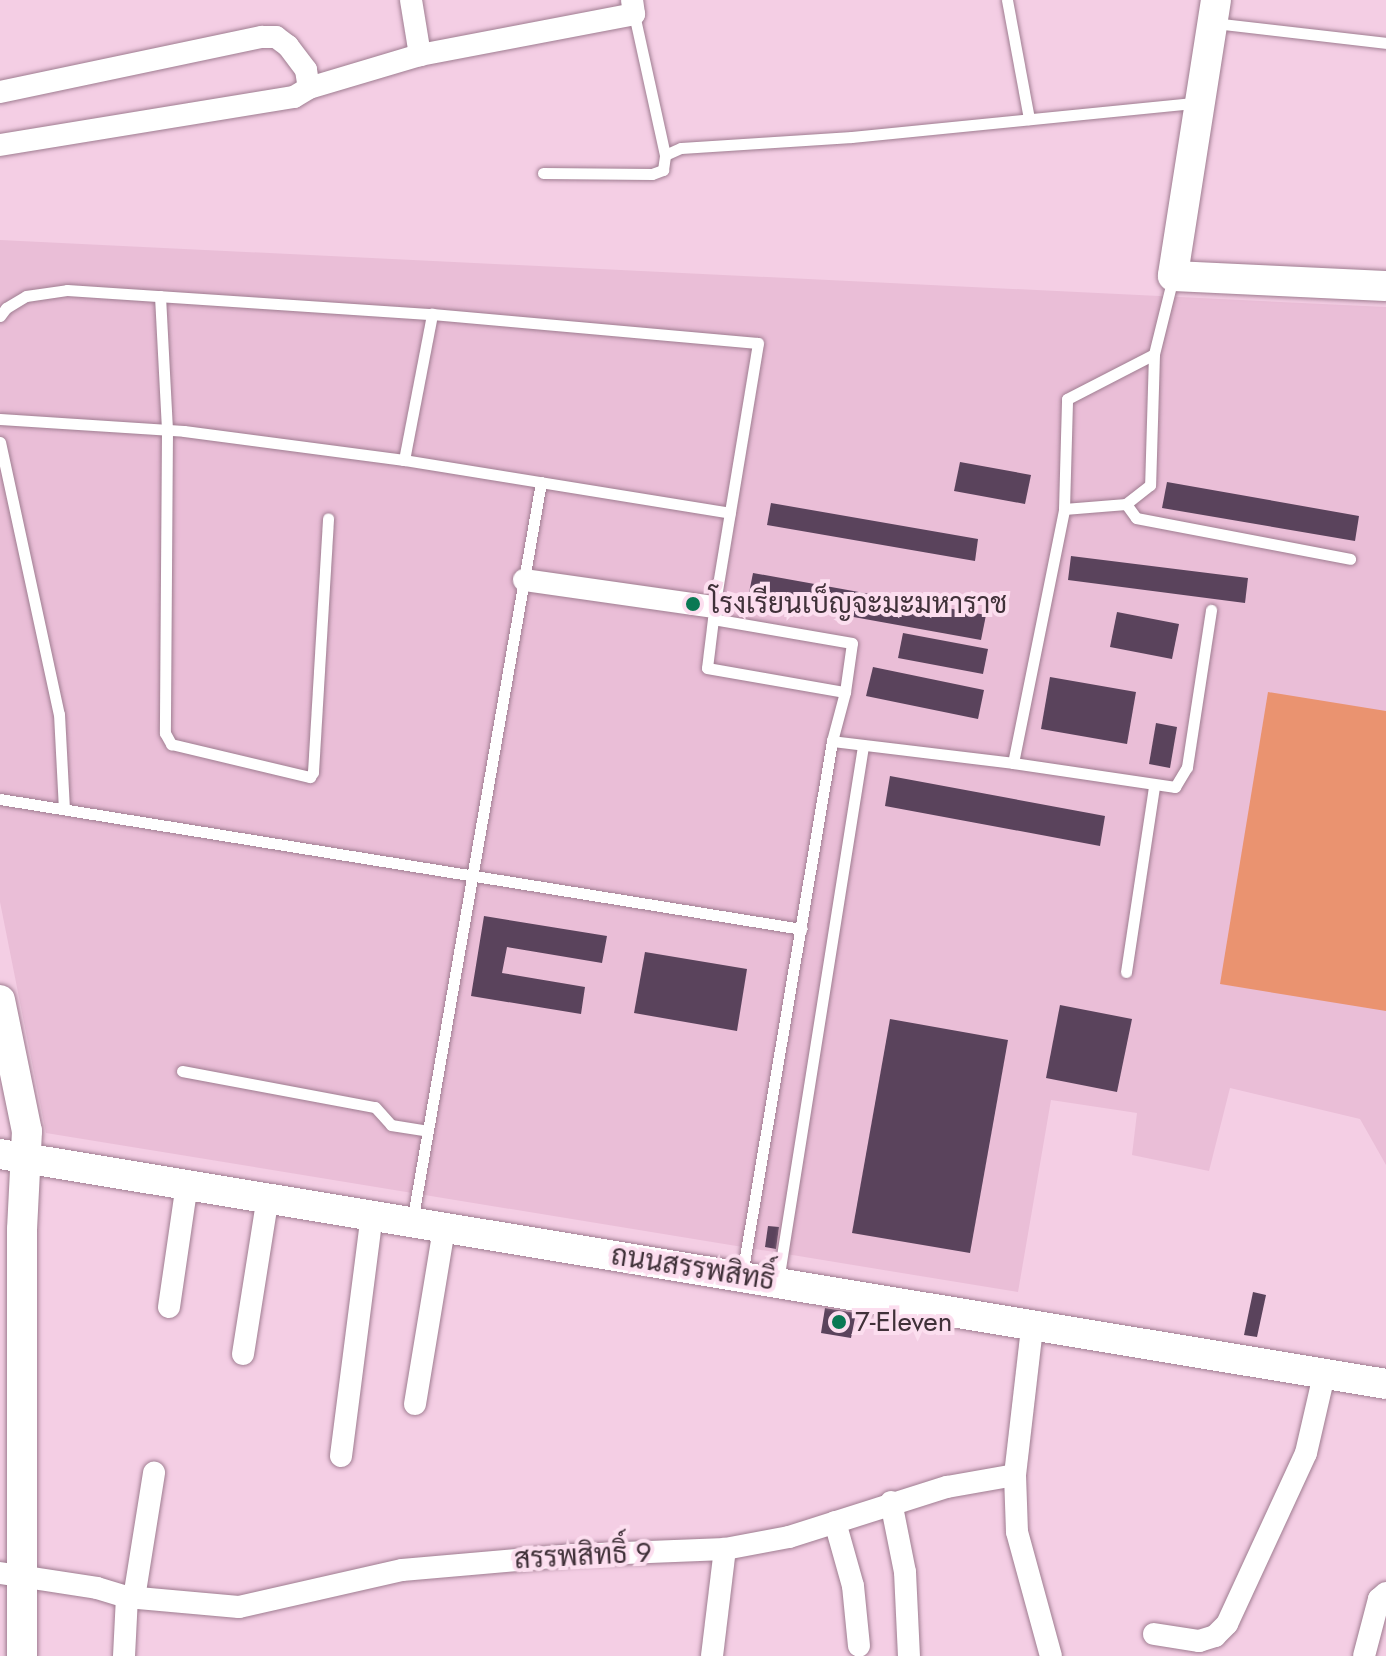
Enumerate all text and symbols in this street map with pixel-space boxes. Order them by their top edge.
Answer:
place label: โรงเรียนเบ็ญจะมะมหาราช [709,587,1007,621]
marker: โรงเรียนเบ็ญจะมะมหาราช [684,595,702,613]
street label: ถนนสรรพสิทธิ์ [609,1238,777,1298]
place label: 7-Eleven [855,1305,952,1339]
marker: 7-Eleven [830,1313,848,1331]
street label: สรรพสิทธิ์ 9 [513,1536,653,1576]

